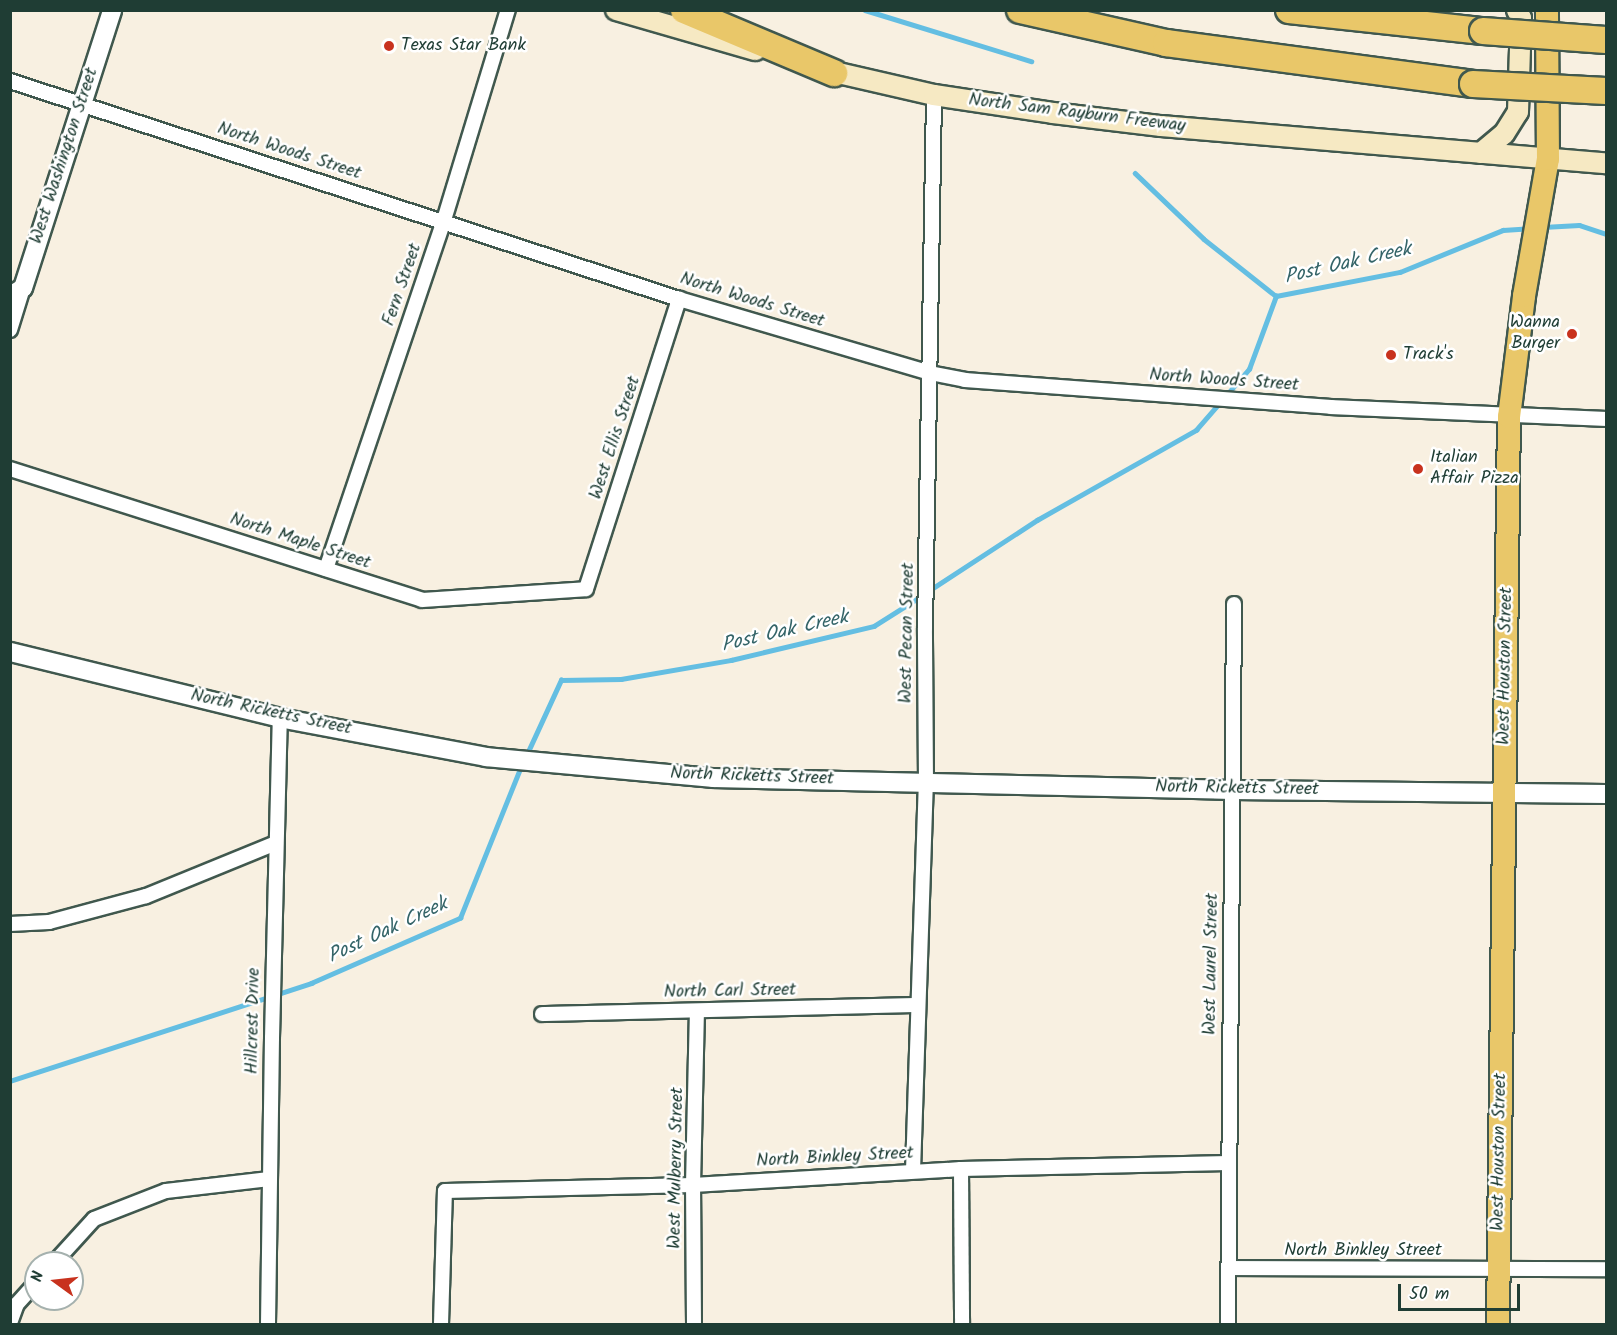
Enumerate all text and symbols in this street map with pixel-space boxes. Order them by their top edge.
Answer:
place label: Texas Star Bank [401,35,526,57]
marker: Texas Star Bank [382,39,396,53]
street label: West Washington Street [26,65,104,247]
street label: North Sam Rayburn Freeway [967,90,1187,138]
street label: North Woods Street [214,119,364,185]
water label: Post Oak Creek [1282,238,1414,290]
street label: Fern Street [379,241,427,329]
street label: North Woods Street [677,269,827,333]
place label: Wanna Burger [1510,313,1560,356]
marker: Wanna Burger [1565,327,1579,341]
place label: Track's [1403,344,1454,366]
marker: Track's [1384,348,1398,362]
street label: North Woods Street [1148,365,1300,397]
street label: West Ellis Street [586,374,646,502]
place label: Italian Affair Pizza [1430,448,1519,490]
marker: Italian Affair Pizza [1411,462,1425,476]
street label: North Maple Street [227,509,373,575]
street label: West Pecan Street [896,562,920,704]
street label: West Houston Street [1494,587,1518,745]
water label: Post Oak Creek [719,606,851,658]
street label: North Ricketts Street [189,685,353,741]
street label: North Ricketts Street [670,763,834,791]
street label: North Ricketts Street [1155,777,1319,801]
water label: Post Oak Creek [324,893,452,969]
street label: West Laurel Street [1200,893,1224,1035]
street label: Hillcrest Drive [242,968,266,1074]
street label: North Carl Street [664,980,796,1004]
street label: West Houston Street [1488,1073,1512,1231]
street label: West Mulberry Street [665,1087,689,1249]
street label: North Binkley Street [756,1143,914,1173]
street label: North Binkley Street [1284,1240,1442,1262]
north arrow [24,1251,84,1311]
text: N [25,1269,51,1285]
scale bar [1401,1272,1522,1310]
text: 50 m [1409,1280,1449,1309]

